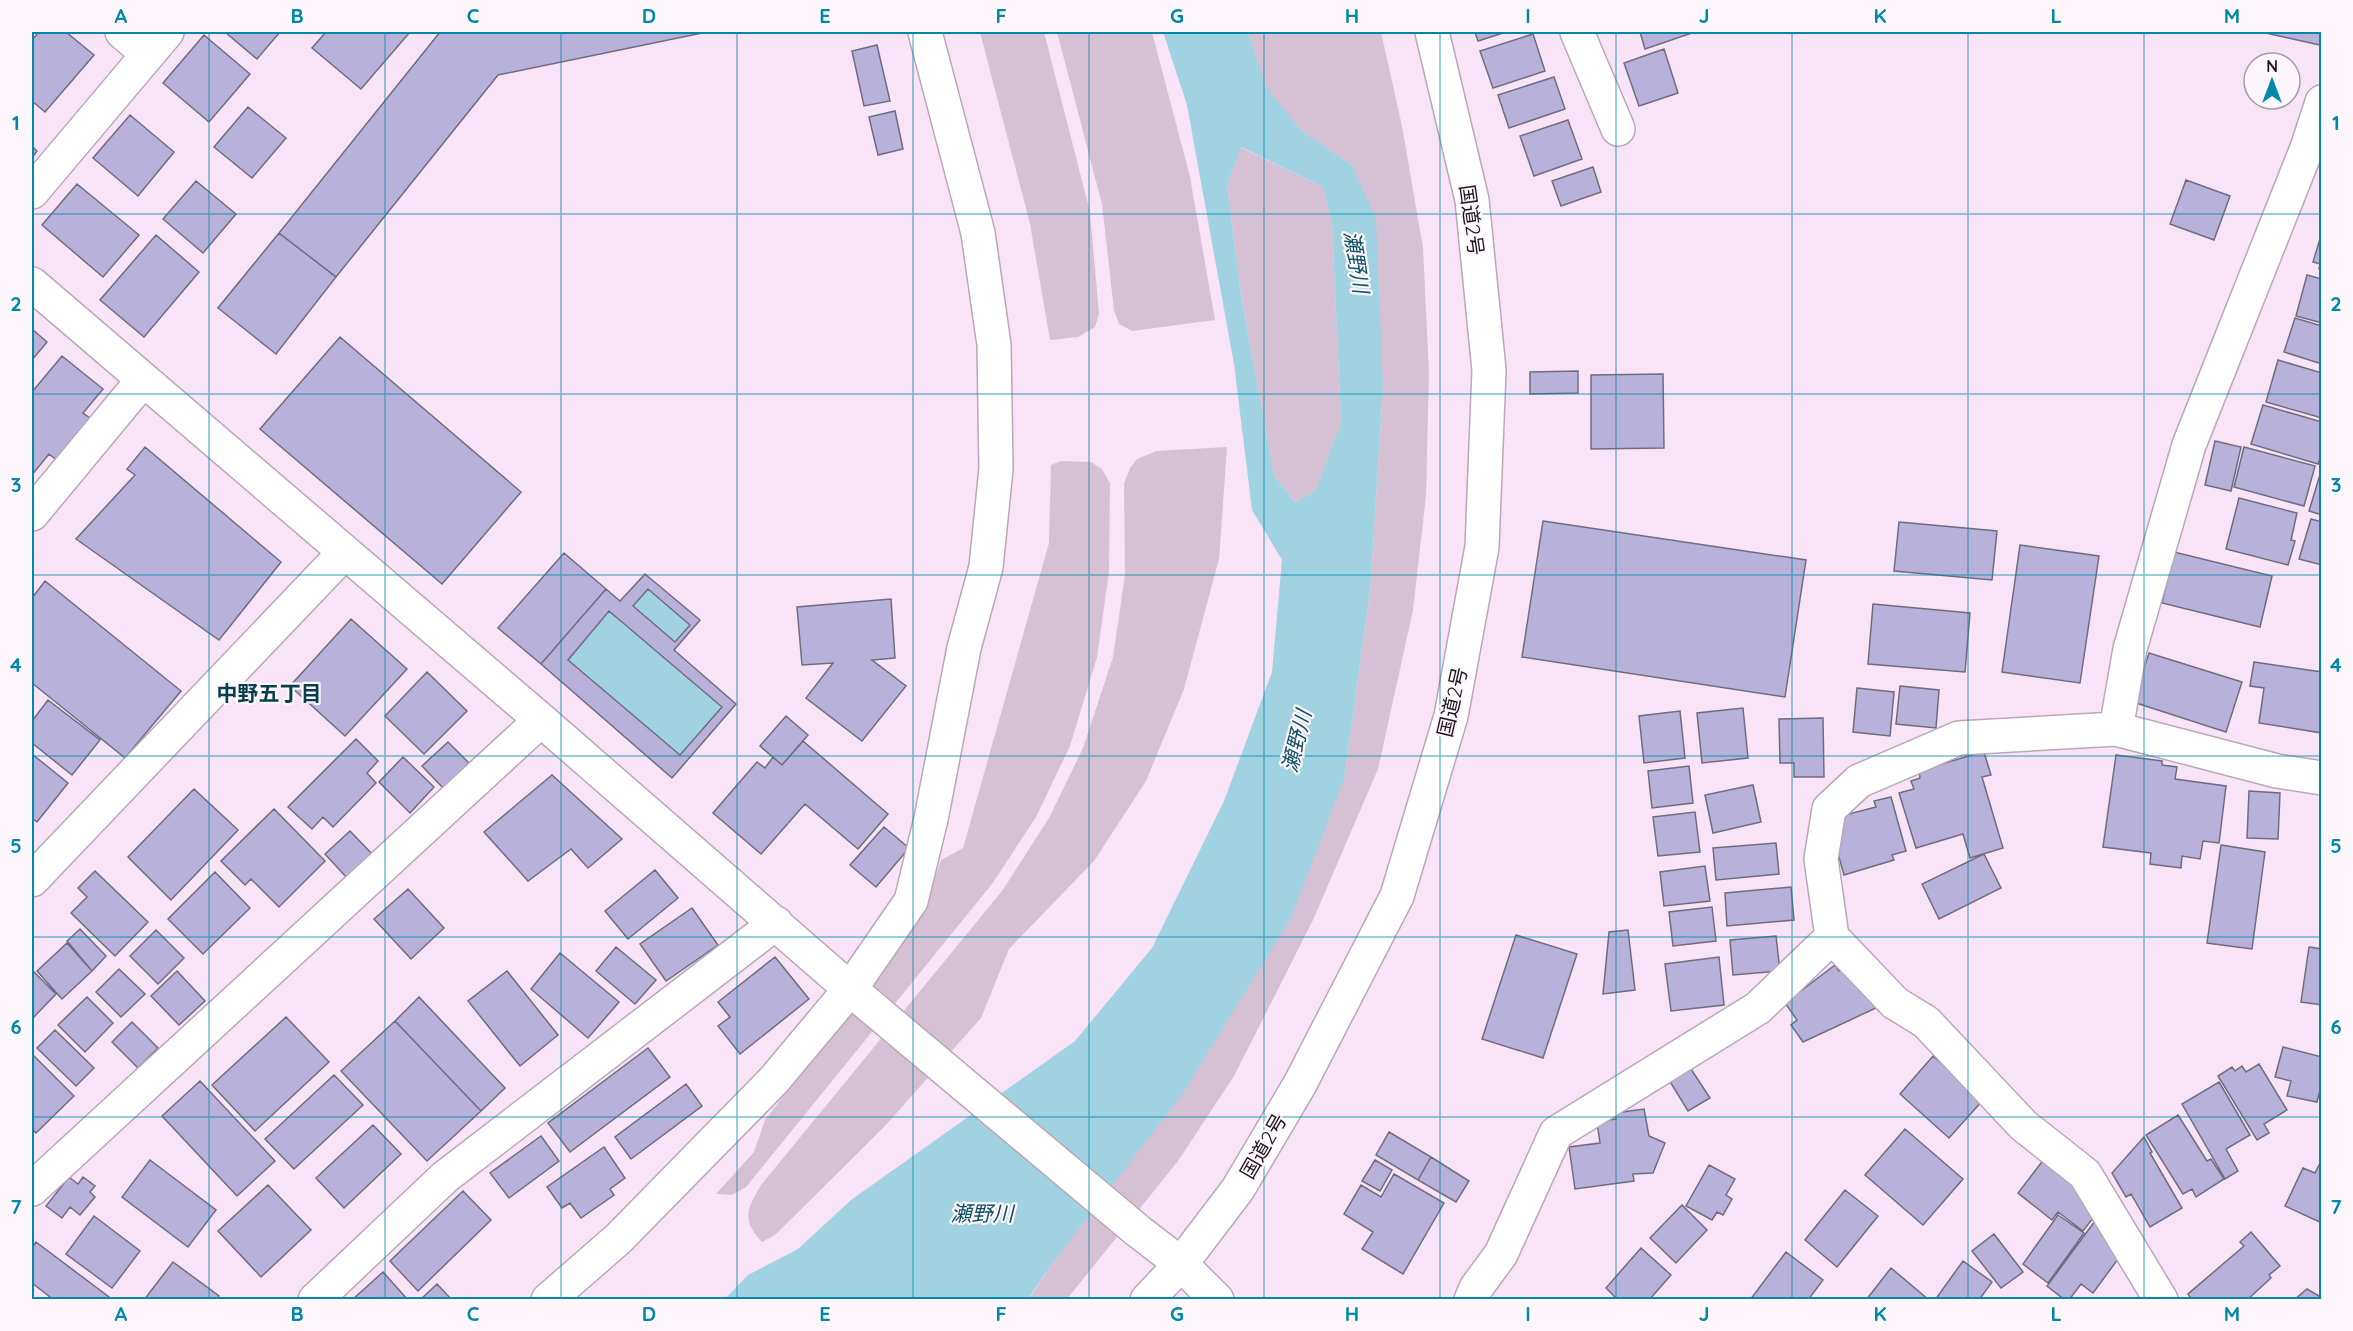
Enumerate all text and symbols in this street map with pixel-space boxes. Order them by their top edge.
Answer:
text: A [115,3,128,28]
text: B [290,3,304,28]
text: C [467,3,480,28]
text: D [642,3,656,28]
text: E [819,3,831,28]
text: F [995,3,1007,28]
text: G [1170,3,1184,28]
text: H [1345,3,1359,28]
text: I [1525,3,1531,28]
text: J [1698,3,1710,28]
text: K [1873,3,1887,28]
text: L [2050,3,2062,28]
text: M [2224,3,2240,28]
north arrow [2242,51,2302,111]
text: N [2266,56,2278,76]
text: 1 [12,110,20,135]
text: 1 [2332,110,2340,135]
street label: 国道2号 [1455,183,1489,257]
water label: 瀬野川 [1339,229,1375,297]
text: 2 [10,291,22,316]
text: 2 [2330,291,2342,316]
text: 3 [11,472,21,497]
text: 3 [2331,472,2341,497]
text: 4 [10,652,22,677]
text: 4 [2330,652,2342,677]
street label: 国道2号 [1432,665,1472,739]
district label: 中野五丁目 [217,680,322,706]
water label: 瀬野川 [1276,705,1317,775]
text: 5 [10,833,22,858]
text: 5 [2330,833,2342,858]
text: 6 [10,1014,22,1039]
text: 6 [2330,1014,2342,1039]
street label: 国道2号 [1234,1109,1292,1183]
text: 7 [11,1194,22,1219]
text: 7 [2331,1194,2342,1219]
water label: 瀬野川 [951,1200,1015,1226]
text: A [115,1301,128,1326]
text: B [290,1301,304,1326]
text: C [467,1301,480,1326]
text: D [642,1301,656,1326]
text: E [819,1301,831,1326]
text: F [995,1301,1007,1326]
text: G [1170,1301,1184,1326]
text: H [1345,1301,1359,1326]
text: I [1525,1301,1531,1326]
text: J [1698,1301,1710,1326]
text: K [1873,1301,1887,1326]
text: L [2050,1301,2062,1326]
text: M [2224,1301,2240,1326]

